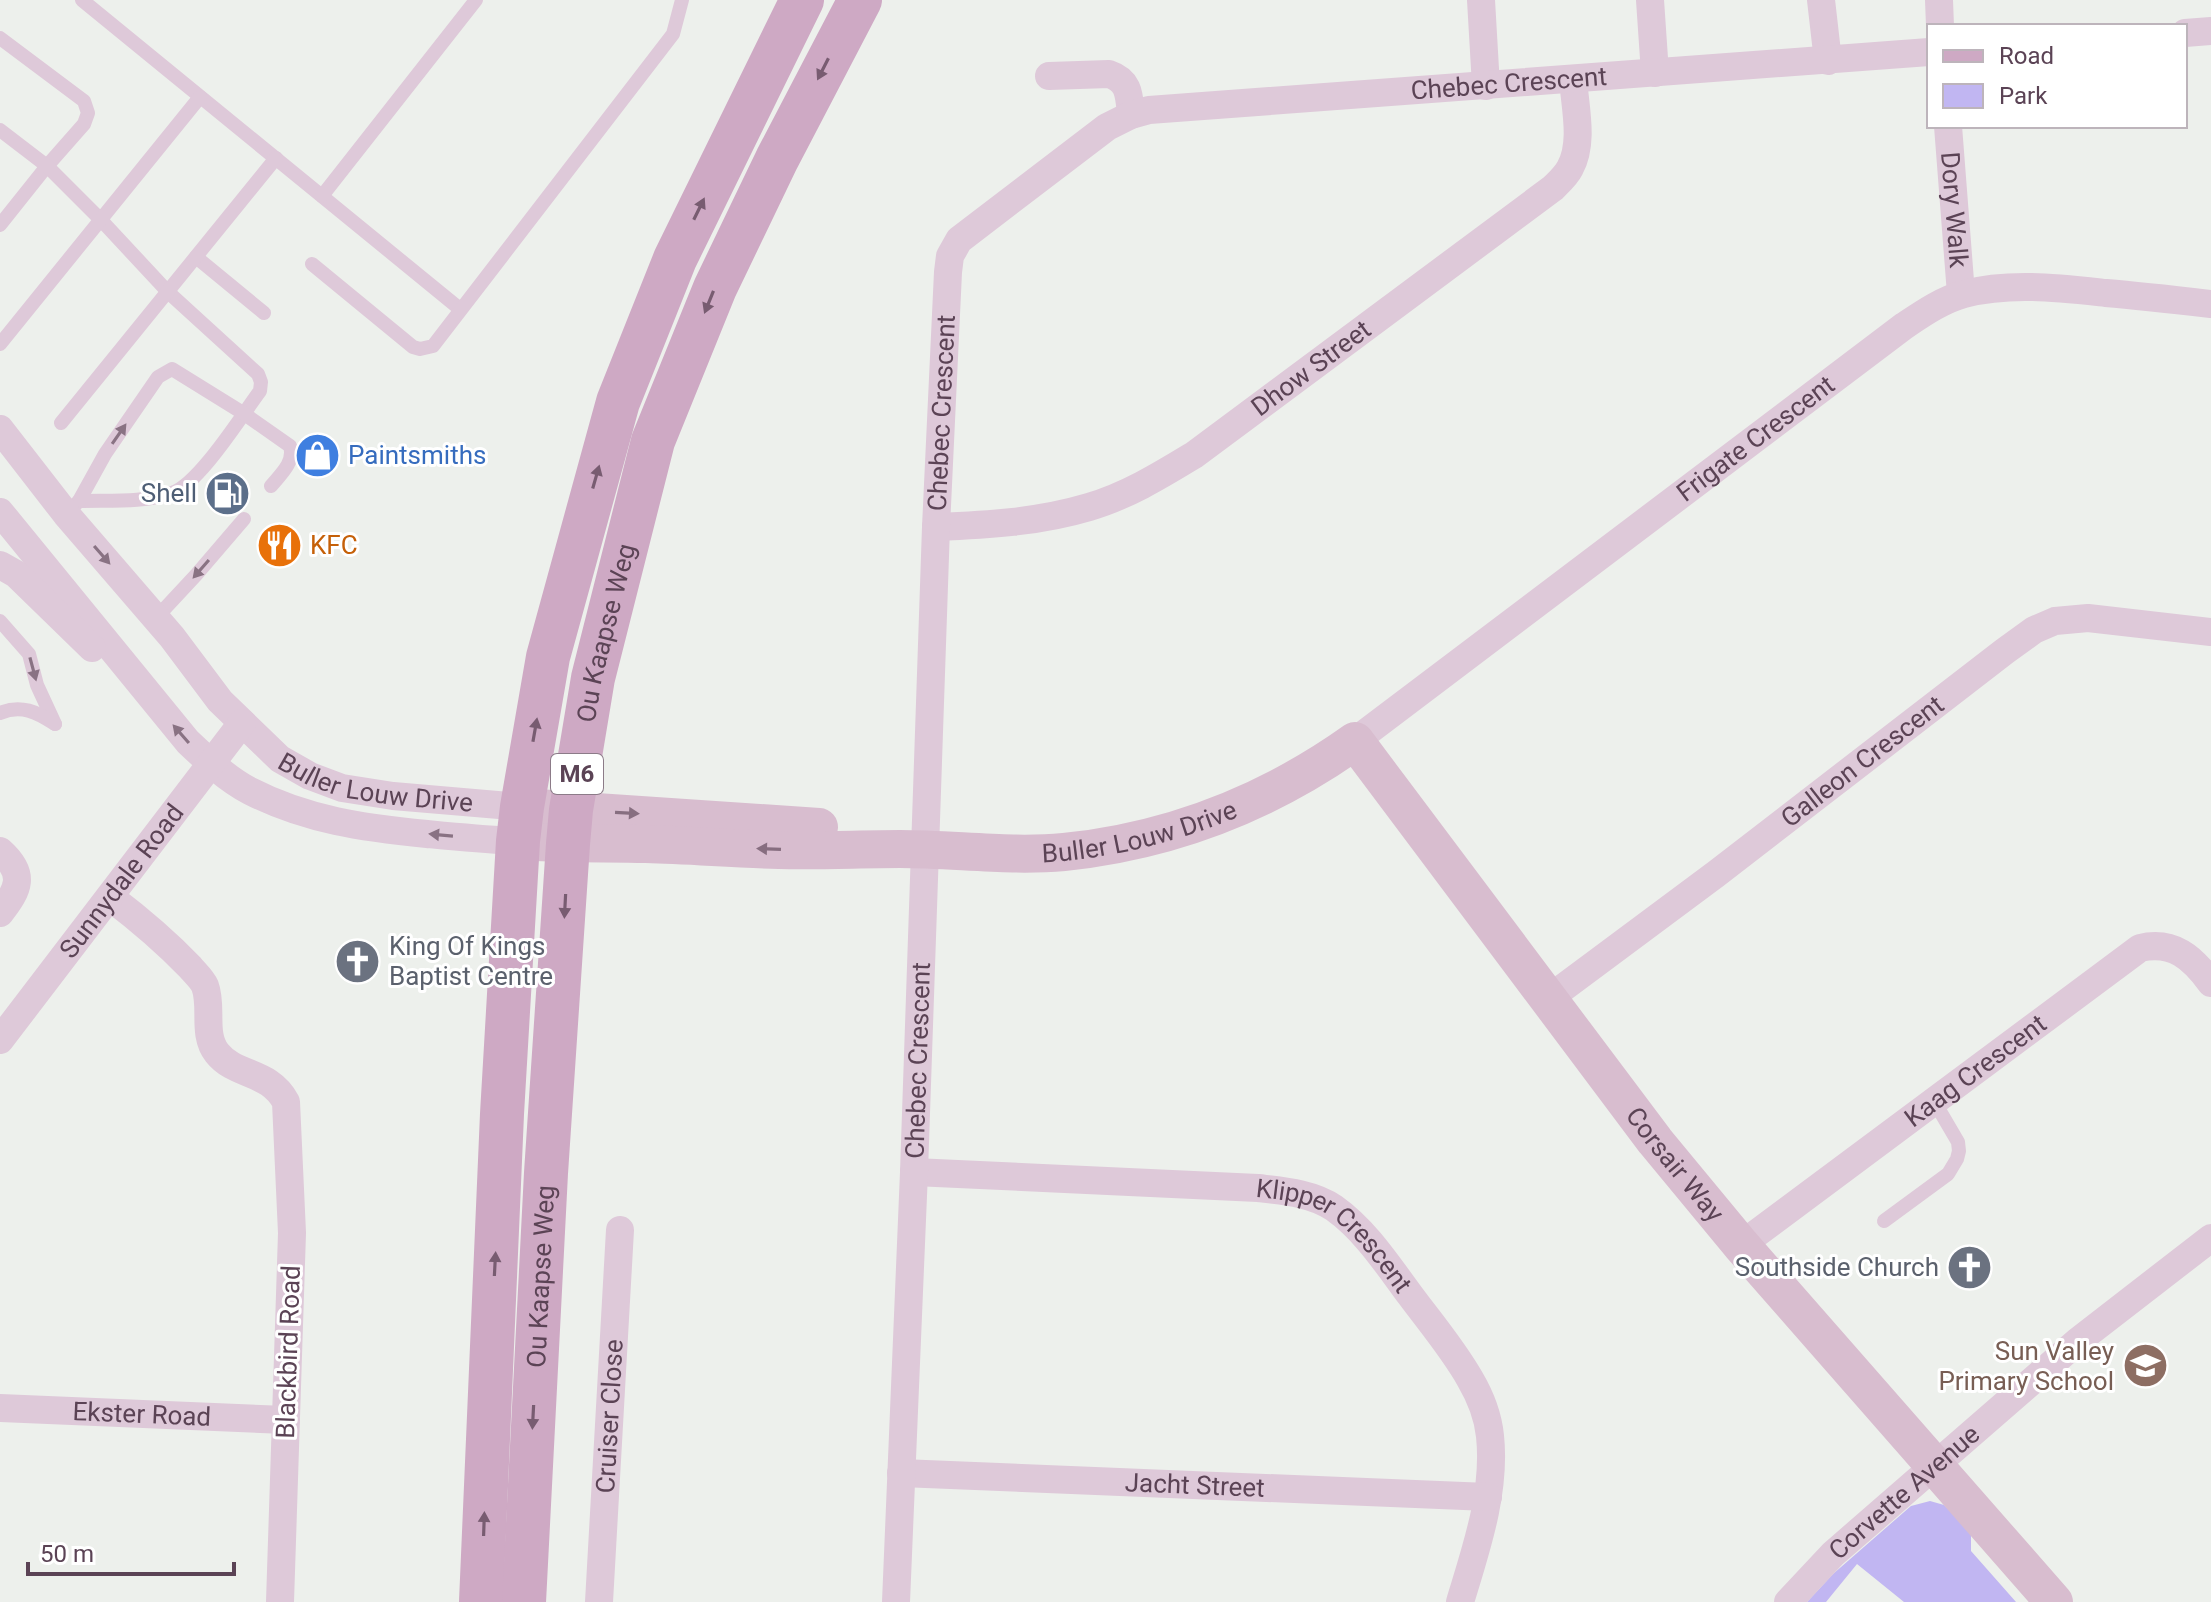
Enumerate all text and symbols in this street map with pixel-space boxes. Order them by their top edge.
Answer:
legend [1927,24,2187,128]
text: Road [1999,42,2054,70]
one-way arrow [817,57,830,80]
street label: Chebec Crescent [1410,61,1608,105]
text: Park [1999,82,2048,110]
street label: Dory Walk [1935,151,1974,270]
one-way arrow [692,197,706,220]
one-way arrow [702,290,715,314]
street label: Chebec Crescent [922,314,961,512]
street label: Dhow Street [1245,314,1376,422]
street label: Frigate Crescent [1671,369,1840,507]
one-way arrow [111,424,126,445]
shop icon: Paintsmiths [293,431,341,479]
place label: Paintsmiths [348,440,486,470]
one-way arrow [590,465,603,489]
fuel station icon: Shell [204,469,252,517]
place label: Shell [141,478,197,508]
restaurant icon: KFC [255,521,303,569]
place label: KFC [310,530,358,560]
street label: Ou Kaapse Weg [571,540,641,724]
one-way arrow [92,545,110,565]
one-way arrow [193,559,210,579]
one-way arrow [28,656,40,681]
street label: Galleon Crescent [1775,689,1949,833]
one-way arrow [529,717,541,742]
one-way arrow [172,724,190,743]
street label: Buller Louw Drive [273,746,474,818]
road number: M6 [551,754,603,794]
street label: Buller Louw Drive [1041,794,1241,868]
street label: Sunnydale Road [53,798,190,964]
one-way arrow [615,807,640,820]
one-way arrow [428,828,453,841]
one-way arrow [756,843,781,856]
one-way arrow [558,894,571,919]
place label: King Of Kings Baptist Centre [389,931,553,991]
church icon: King Of Kings Baptist Centre [334,937,382,985]
street label: Chebec Crescent [899,962,936,1159]
street label: Kaag Crescent [1899,1008,2052,1133]
street label: Corsair Way [1620,1101,1730,1228]
street label: Klipper Crescent [1255,1173,1418,1299]
street label: Ou Kaapse Weg [521,1184,560,1368]
church icon: Southside Church [1946,1243,1994,1291]
one-way arrow [489,1251,502,1276]
place label: Southside Church [1735,1252,1939,1282]
street label: Blackbird Road [270,1265,306,1439]
place label: Sun Valley Primary School [1938,1336,2114,1396]
street label: Cruiser Close [590,1338,629,1494]
school or university icon: Sun Valley Primary School [2121,1342,2169,1390]
street label: Ekster Road [72,1396,212,1432]
one-way arrow [526,1405,539,1430]
street label: Corvette Avenue [1823,1419,1985,1566]
street label: Jacht Street [1124,1467,1265,1503]
one-way arrow [478,1511,491,1536]
scale bar [28,1526,234,1576]
text: 50 m [40,1540,94,1568]

